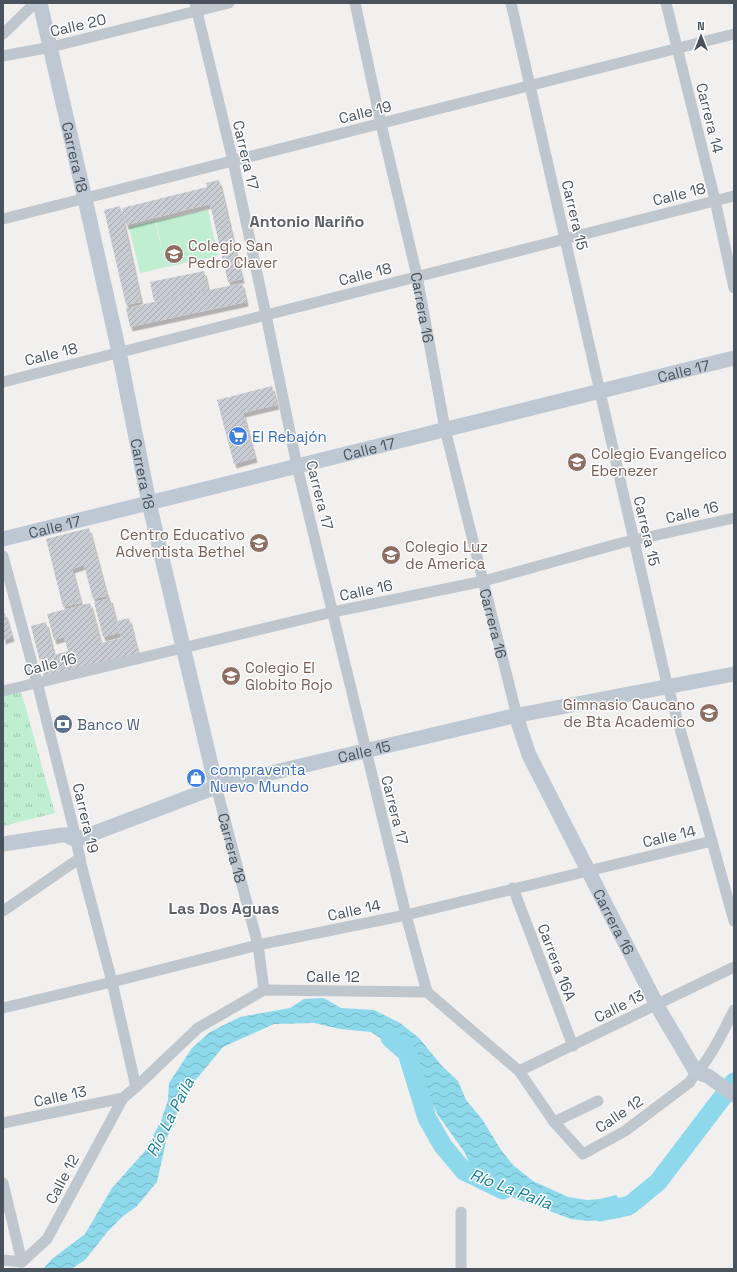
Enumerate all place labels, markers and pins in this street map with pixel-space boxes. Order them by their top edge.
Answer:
place label: Colegio San Pedro Claver [188,236,278,272]
school or university icon: Colegio San Pedro Claver [163,243,185,265]
supermarket icon: El Rebajón [227,425,249,447]
place label: El Rebajón [252,427,327,446]
place label: Colegio Evangelico Ebenezer [591,444,727,480]
school or university icon: Colegio Evangelico Ebenezer [566,451,588,473]
place label: Centro Educativo Adventista Bethel [115,525,245,561]
school or university icon: Centro Educativo Adventista Bethel [248,532,270,554]
place label: Colegio Luz de America [405,537,488,573]
school or university icon: Colegio Luz de America [380,544,402,566]
place label: Colegio El Globito Rojo [245,658,333,694]
school or university icon: Colegio El Globito Rojo [220,665,242,687]
place label: Gimnasio Caucano de Bta Academico [563,695,695,731]
school or university icon: Gimnasio Caucano de Bta Academico [698,702,720,724]
bank icon: Banco W [52,713,74,735]
place label: Banco W [77,715,140,734]
place label: compraventa Nuevo Mundo [210,760,309,796]
shop icon: compraventa Nuevo Mundo [185,767,207,789]

